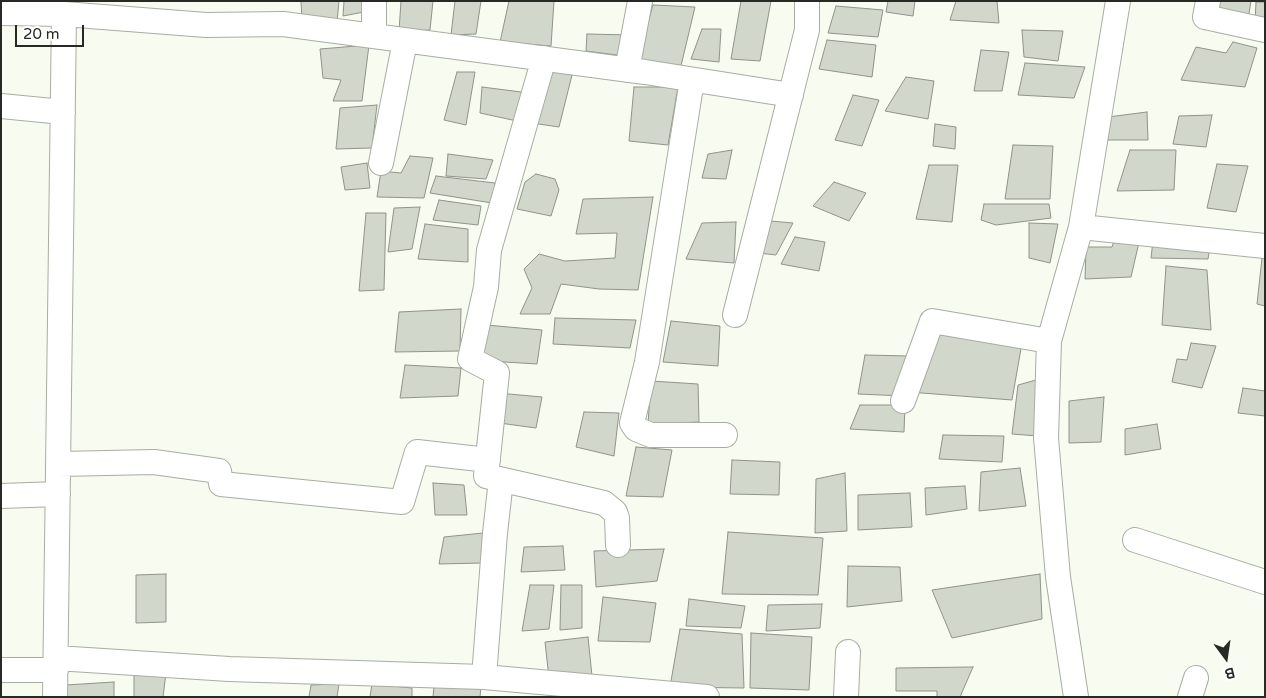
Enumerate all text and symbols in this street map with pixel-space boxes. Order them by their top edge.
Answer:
scale bar [18,15,86,47]
text: 20 m [23,25,60,43]
north arrow [1201,633,1251,683]
text: B [1223,664,1237,682]

